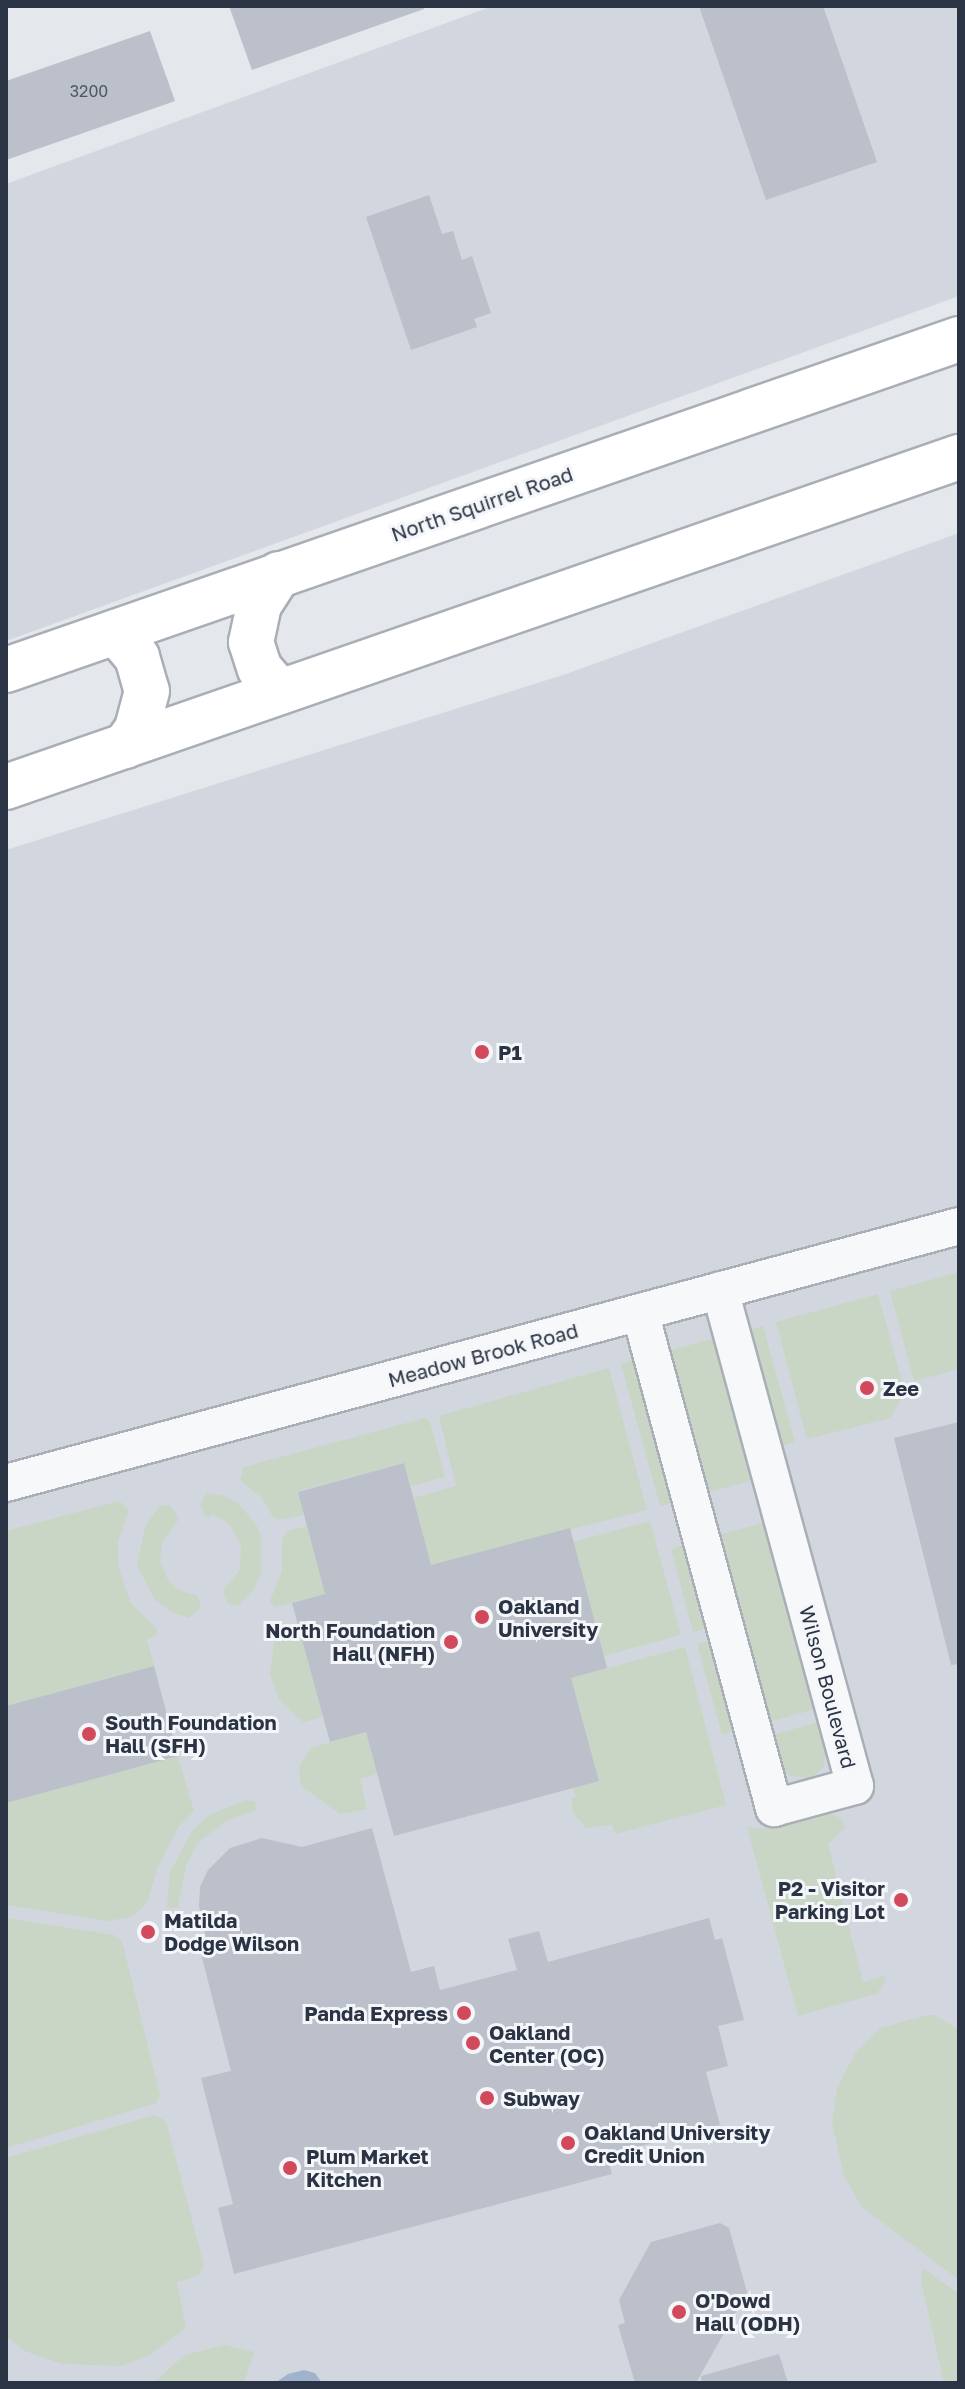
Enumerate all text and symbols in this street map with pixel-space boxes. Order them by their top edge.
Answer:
house number: 3200 [70,81,108,101]
street label: North Squirrel Road [388,462,576,546]
place label: P1 [498,1040,522,1064]
marker: P1 [473,1043,491,1061]
street label: Meadow Brook Road [385,1318,581,1392]
place label: Zee [883,1376,919,1400]
marker: Zee [858,1379,876,1397]
place label: Oakland University [498,1594,598,1641]
street label: Wilson Boulevard [795,1603,861,1771]
marker: Oakland University [473,1608,491,1626]
place label: North Foundation Hall (NFH) [265,1618,435,1665]
marker: North Foundation Hall (NFH) [442,1633,460,1651]
place label: South Foundation Hall (SFH) [105,1710,277,1757]
marker: South Foundation Hall (SFH) [80,1725,98,1743]
place label: P2 - Visitor Parking Lot [775,1876,885,1923]
marker: P2 - Visitor Parking Lot [892,1891,910,1909]
place label: Matilda Dodge Wilson [164,1908,299,1955]
marker: Matilda Dodge Wilson [139,1923,157,1941]
place label: Panda Express [304,2001,448,2025]
marker: Panda Express [455,2004,473,2022]
place label: Oakland Center (OC) [489,2020,604,2067]
marker: Oakland Center (OC) [464,2034,482,2052]
place label: Subway [503,2086,580,2110]
marker: Subway [478,2089,496,2107]
place label: Oakland University Credit Union [584,2120,771,2167]
marker: Oakland University Credit Union [559,2134,577,2152]
place label: Plum Market Kitchen [306,2144,429,2191]
marker: Plum Market Kitchen [281,2159,299,2177]
place label: O'Dowd Hall (ODH) [695,2288,800,2335]
marker: O'Dowd Hall (ODH) [670,2303,688,2321]

